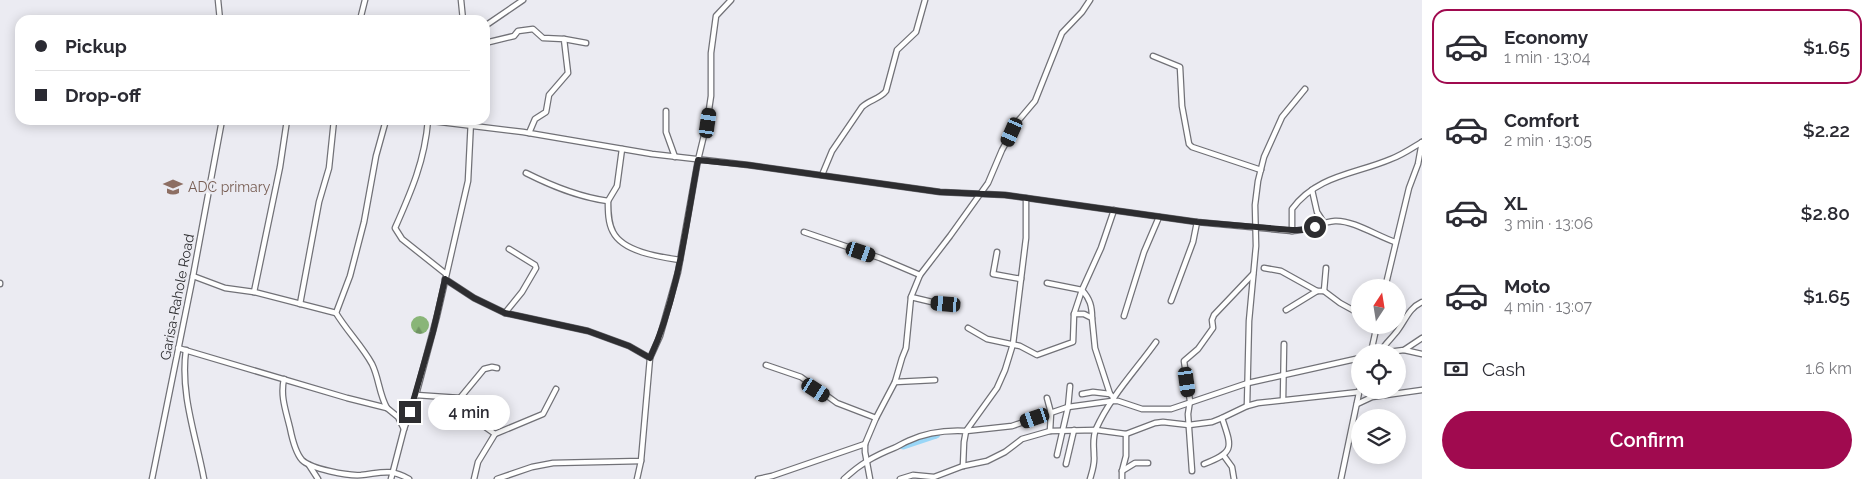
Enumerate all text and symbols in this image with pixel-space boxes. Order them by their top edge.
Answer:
icon: car [1444,24,1489,69]
text: Economy [1504,26,1588,48]
text: Pickup [65,35,127,57]
text: $1.65 [1803,36,1850,58]
text: 1 min · 13:04 [1504,48,1591,67]
text: Drop-off [65,84,141,106]
car [698,107,717,139]
icon: car [1444,107,1489,152]
text: Comfort [1504,109,1579,131]
car [999,115,1024,149]
text: $2.22 [1803,119,1850,141]
text: 2 min · 13:05 [1504,131,1592,150]
school or university icon: ADC primary [162,176,184,198]
place label: ADC primary [188,179,271,195]
icon: car [1444,190,1489,235]
text: XL [1504,192,1527,214]
text: $2.80 [1801,202,1850,224]
text: 3 min · 13:06 [1504,214,1593,233]
route start [1304,216,1326,238]
street label: Garisa-Rahole Road [157,233,197,361]
car [844,240,877,264]
icon: car [1444,273,1489,318]
text: Moto [1504,275,1550,297]
north arrow [1351,279,1406,334]
map controls [1351,279,1406,464]
text: $1.65 [1803,285,1850,307]
car [930,295,961,313]
text: 4 min · 13:07 [1504,297,1592,316]
button: locate [1351,344,1406,399]
icon: cash [1442,355,1470,383]
text: Cash [1482,358,1526,380]
text: 1.6 km [1805,359,1852,378]
car [1177,366,1196,398]
car [799,376,832,404]
callout: 4 min [428,394,510,430]
route end [399,401,421,423]
text: 4 min [448,403,490,422]
car [1018,406,1051,430]
button: layers [1351,409,1406,464]
button: Confirm [1442,411,1852,469]

